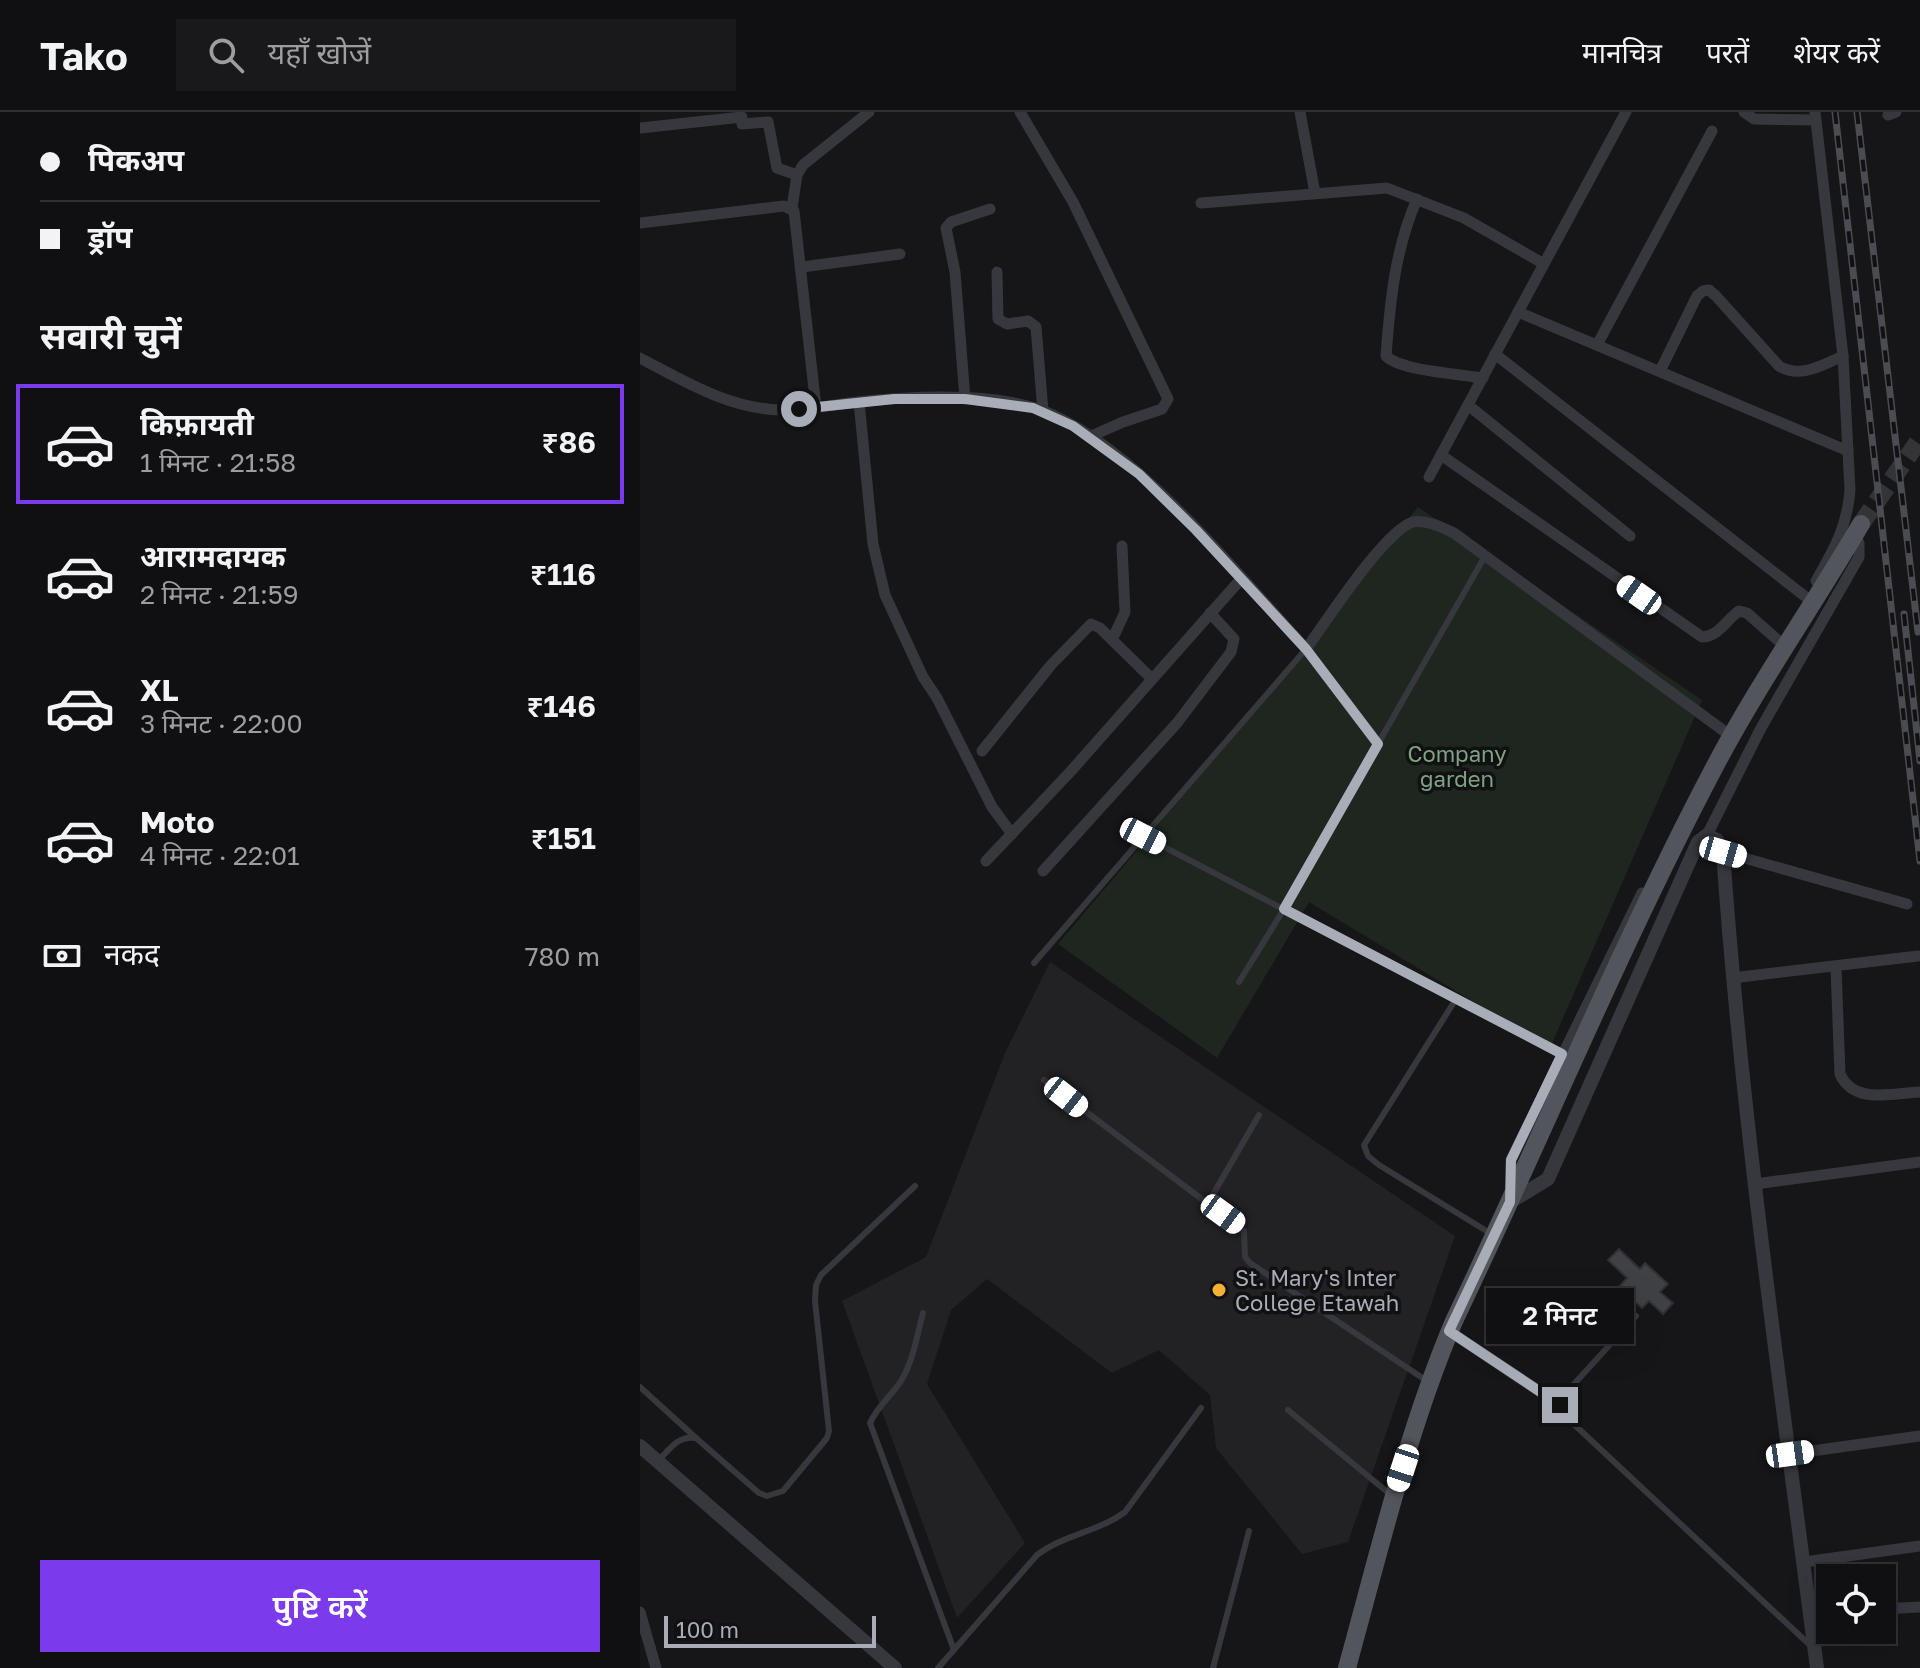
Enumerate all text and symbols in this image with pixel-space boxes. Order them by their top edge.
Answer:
search box [176,19,736,91]
text: Tako [40,33,128,78]
icon: search [204,33,248,77]
text: यहाँ खोजें [268,35,371,71]
text: मानचित्र [1582,36,1662,69]
text: परतें [1706,36,1749,69]
text: शेयर करें [1793,36,1880,69]
text: पिकअप [88,142,184,178]
text: ड्रॉप [88,219,132,255]
text: सवारी चुनें [40,314,181,357]
route start [781,391,817,427]
text: किफ़ायती [140,406,254,442]
icon: car [44,408,116,480]
text: ₹86 [541,424,596,460]
text: 1 मिनट · 21:58 [140,447,296,478]
text: आरामदायक [140,538,286,574]
icon: car [44,540,116,612]
text: ₹116 [530,556,596,592]
car [1612,571,1666,619]
text: 2 मिनट · 21:59 [140,579,299,610]
icon: car [44,672,116,744]
text: XL [140,672,179,708]
text: ₹146 [526,688,596,724]
text: 3 मिनट · 22:00 [140,708,303,739]
park label: Company garden [1407,740,1507,792]
icon: car [44,804,116,876]
text: Moto [140,804,215,840]
car [1116,814,1170,858]
text: ₹151 [531,820,596,856]
car [1697,834,1749,870]
text: 4 मिनट · 22:01 [140,840,300,871]
icon: cash [40,934,84,978]
text: नकद [104,936,160,972]
text: 780 m [525,941,600,972]
car [1040,1073,1092,1121]
car [1197,1190,1249,1238]
place label: St. Mary's Inter College Etawah [1235,1264,1399,1316]
marker: St. Mary's Inter College Etawah [1210,1281,1228,1299]
callout: 2 मिनट [1486,1289,1634,1345]
text: 2 मिनट [1523,1300,1597,1331]
route end [1542,1387,1578,1423]
car [1765,1439,1815,1469]
car [1384,1441,1422,1495]
button: पुष्टि करें [40,1560,600,1652]
map controls [1816,1564,1896,1644]
button: locate [1816,1564,1896,1644]
scale bar [664,1612,876,1648]
text: 100 m [676,1616,739,1643]

